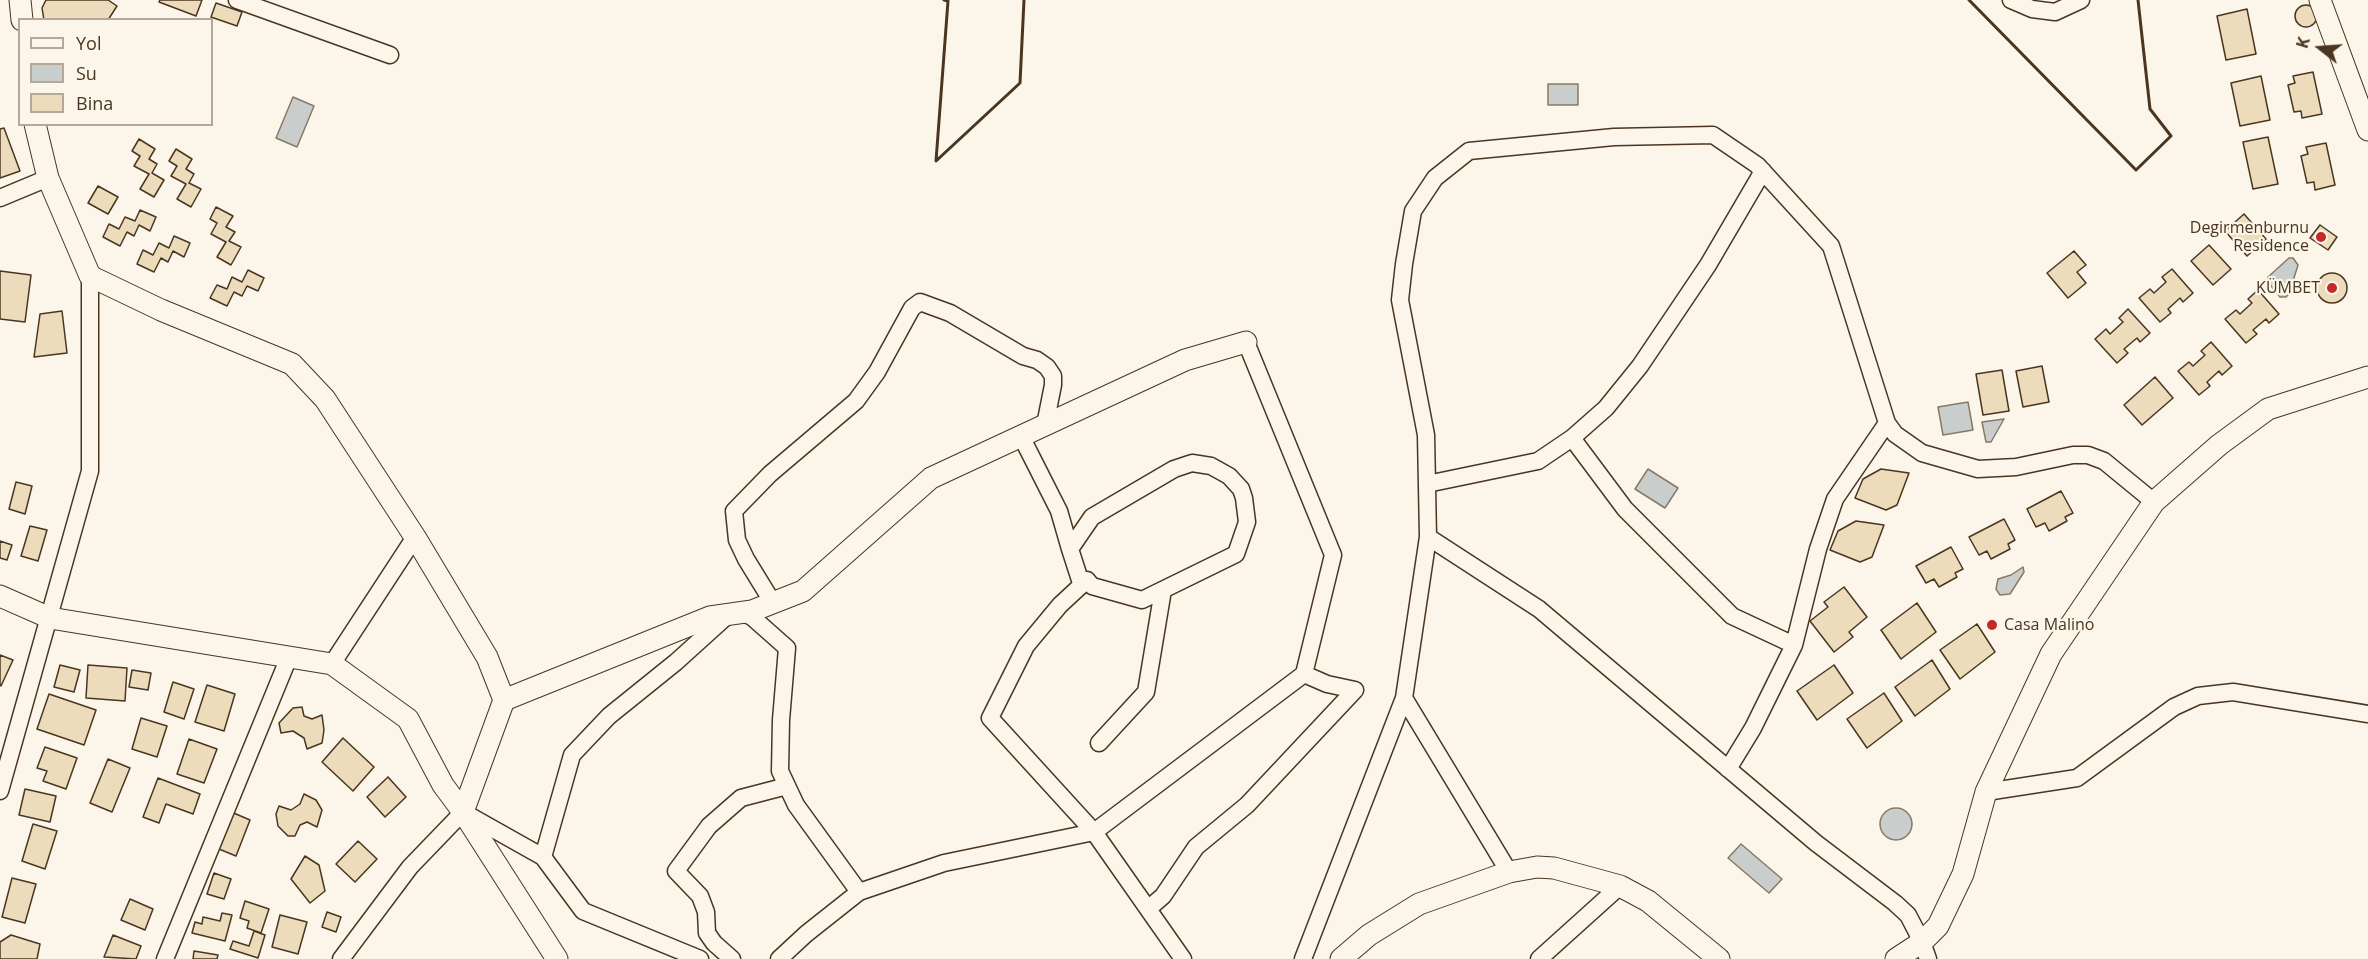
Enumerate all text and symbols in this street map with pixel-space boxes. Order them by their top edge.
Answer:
legend [18,18,213,126]
north arrow [2290,18,2350,78]
text: Yol [76,31,101,55]
text: K [2291,34,2315,51]
text: Su [76,61,97,85]
text: Bina [76,91,113,115]
place label: Degirmenburnu Residence [2190,218,2309,256]
marker: Degirmenburnu Residence [2314,230,2328,244]
place label: KÜMBET [2256,278,2320,298]
marker: KÜMBET [2325,281,2339,295]
place label: Casa Malino [2004,615,2094,635]
marker: Casa Malino [1985,618,1999,632]

